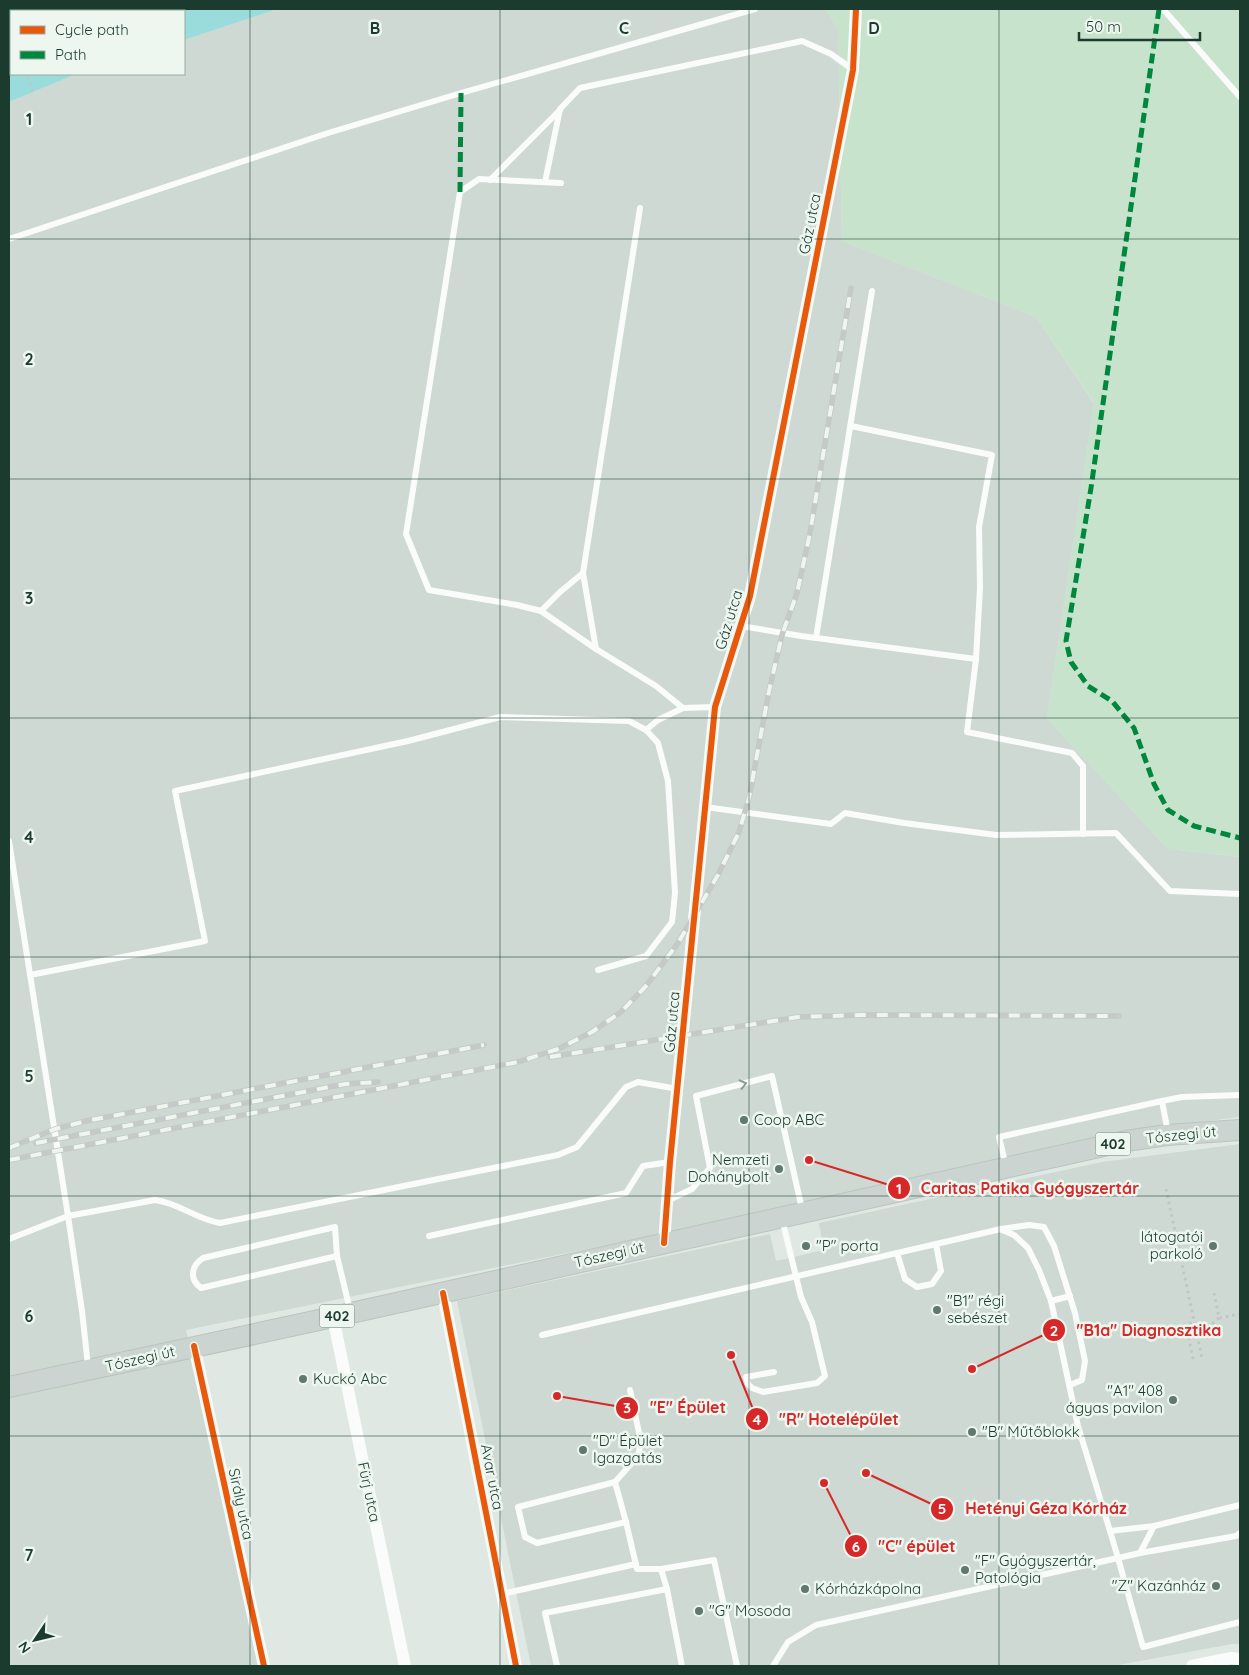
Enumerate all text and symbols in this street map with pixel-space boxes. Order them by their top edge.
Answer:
legend [10,10,185,75]
scale bar [1079,10,1200,42]
text: 50 m [1086,17,1121,36]
text: B [370,18,380,38]
text: C [619,18,629,38]
text: D [868,18,880,38]
text: Cycle path [55,20,129,39]
text: Path [55,45,87,64]
text: 1 [26,109,32,129]
street label: Gáz utca [794,192,825,256]
text: 2 [24,349,34,369]
text: 3 [25,588,33,608]
street label: Gáz utca [710,588,747,652]
text: 4 [24,827,34,847]
street label: Gáz utca [659,991,684,1053]
text: 5 [24,1066,34,1086]
one-way arrow [738,1079,746,1089]
place label: Coop ABC [754,1110,825,1129]
marker: Coop ABC [738,1114,750,1126]
street label: Tószegi út [1145,1121,1217,1148]
road number: 402 [1096,1132,1130,1156]
place label: Nemzeti Dohánybolt [688,1150,769,1186]
marker: Nemzeti Dohánybolt [773,1163,785,1175]
callout: Caritas Patika Gyógyszertár [886,1173,1150,1204]
text: Caritas Patika Gyógyszertár [921,1178,1139,1198]
text: 1 [896,1179,902,1198]
place label: látogatói parkoló [1141,1227,1203,1263]
place label: "P" porta [816,1236,879,1255]
street label: Tószegi út [572,1237,646,1272]
marker: "P" porta [800,1240,812,1252]
marker: látogatói parkoló [1207,1240,1219,1252]
place label: "B1" régi sebészet [947,1291,1008,1327]
road number: 402 [320,1304,354,1328]
marker: "B1" régi sebészet [931,1304,943,1316]
text: 6 [25,1306,34,1326]
callout: "B1a" Diagnosztika [1042,1315,1231,1346]
text: "B1a" Diagnosztika [1077,1320,1221,1340]
text: 2 [1050,1321,1058,1340]
street label: Tószegi út [103,1341,177,1376]
place label: Kuckó Abc [313,1369,387,1388]
marker: Kuckó Abc [297,1373,309,1385]
place label: "A1" 408 ágyas pavilon [1066,1381,1163,1417]
callout: "E" Épület [615,1392,736,1423]
marker: "A1" 408 ágyas pavilon [1167,1394,1179,1406]
text: "E" Épület [650,1397,726,1417]
text: 3 [623,1398,631,1417]
callout: "R" Hotelépület [744,1404,909,1435]
text: "R" Hotelépület [779,1409,899,1429]
text: 4 [753,1410,762,1429]
place label: "B" Műtőblokk [982,1422,1080,1441]
marker: "B" Műtőblokk [966,1426,978,1438]
place label: "D" Épület Igazgatás [593,1431,662,1467]
street label: Avar utca [477,1442,508,1511]
marker: "D" Épület Igazgatás [577,1444,589,1456]
street label: Fürj utca [354,1460,385,1524]
street label: Sirály utca [225,1466,258,1541]
callout: Hetényi Géza Kórház [930,1493,1136,1524]
text: Hetényi Géza Kórház [965,1498,1127,1518]
text: 5 [938,1499,946,1518]
callout: "C" épület [843,1531,966,1562]
text: "C" épület [878,1536,956,1556]
text: 6 [852,1537,860,1556]
text: 7 [25,1545,34,1565]
place label: "F" Gyógyszertár, Patológia [975,1551,1096,1587]
marker: "F" Gyógyszertár, Patológia [959,1564,971,1576]
place label: "Z" Kazánház [1112,1576,1206,1595]
place label: Kórházkápolna [815,1579,921,1598]
marker: "Z" Kazánház [1210,1580,1222,1592]
marker: Kórházkápolna [799,1583,811,1595]
place label: "G" Mosoda [709,1601,791,1620]
marker: "G" Mosoda [693,1605,705,1617]
north arrow [10,1615,60,1665]
text: N [14,1638,35,1657]

